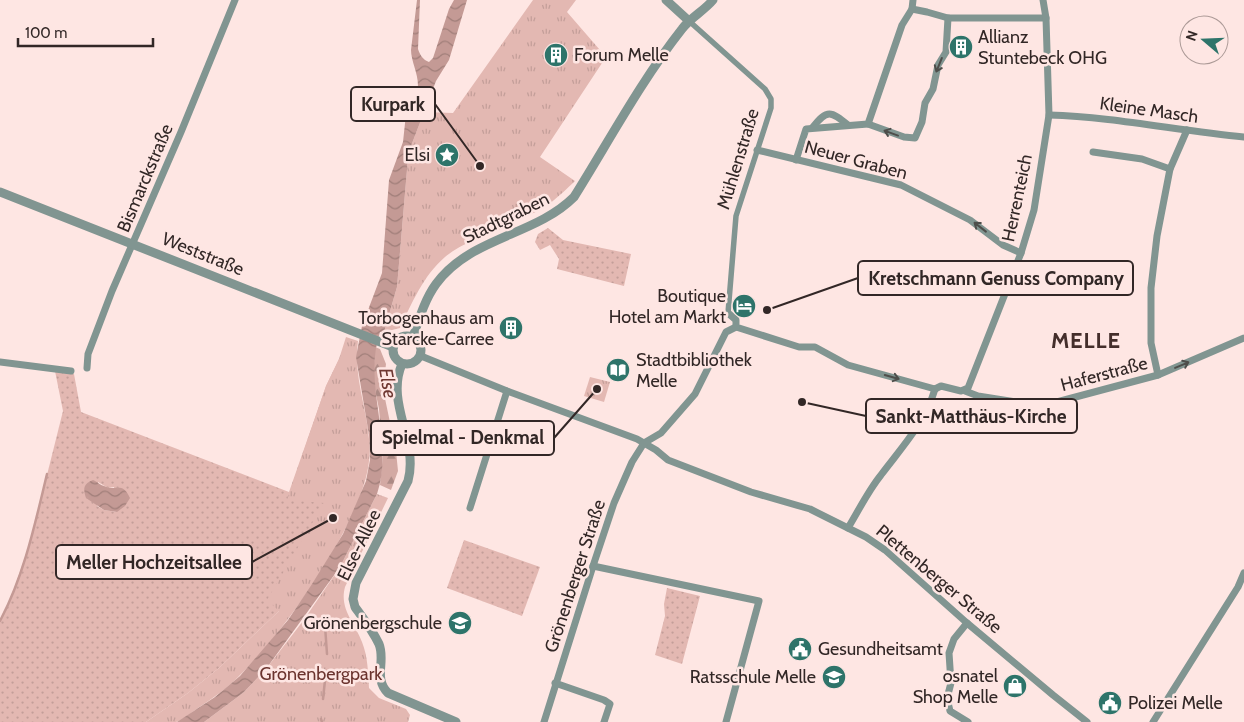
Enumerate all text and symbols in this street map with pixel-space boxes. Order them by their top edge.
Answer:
scale bar [18,15,152,47]
north arrow [1179,15,1229,65]
text: 100 m [25,24,67,42]
place label: Allianz Stuntebeck OHG [978,26,1107,69]
text: N [1182,28,1202,43]
building icon: Allianz Stuntebeck OHG [948,34,974,60]
building icon: Forum Melle [543,42,569,68]
place label: Forum Melle [574,44,669,66]
one-way arrow [934,57,944,72]
callout: Kurpark [351,87,435,121]
street label: Kleine Masch [1098,92,1200,128]
text: Kurpark [361,93,426,116]
street label: Mühlenstraße [712,106,764,212]
street label: Bismarckstraße [112,121,178,235]
one-way arrow [884,128,899,137]
street label: Neuer Graben [802,136,910,184]
place icon: Elsi [434,142,460,168]
place label: Elsi [405,144,430,166]
street label: Herrenteich [997,152,1037,244]
street label: Stadtgraben [459,188,553,248]
one-way arrow [974,222,987,233]
street label: Weststraße [159,228,247,280]
callout: Kretschmann Genuss Company [858,261,1133,295]
text: Kretschmann Genuss Company [868,267,1125,290]
place label: Boutique Hotel am Markt [609,285,726,328]
hotel icon: Boutique Hotel am Markt [731,293,757,319]
place label: Torbogenhaus am Starcke-Carree [358,307,494,350]
building icon: Torbogenhaus am Starcke-Carree [498,315,524,341]
district label: MELLE [1051,327,1121,354]
place label: Stadtbibliothek Melle [636,349,753,392]
street label: Haferstraße [1058,352,1150,396]
library icon: Stadtbibliothek Melle [605,357,631,383]
one-way arrow [1174,360,1189,370]
water label: Else [374,366,402,400]
one-way arrow [883,373,899,382]
callout: Sankt-Matthäus-Kirche [866,399,1077,433]
text: Sankt-Matthäus-Kirche [875,405,1067,428]
callout: Spielmal - Denkmal [371,421,554,455]
text: Spielmal - Denkmal [382,426,544,449]
street label: Grönenberger Straße [540,497,610,655]
street label: Else-Allee [332,506,386,584]
street label: Plettenberger Straße [872,520,1006,638]
callout: Meller Hochzeitsallee [56,545,252,579]
text: Meller Hochzeitsallee [66,551,242,574]
school or university icon: Grönenbergschule [447,610,473,636]
place label: Grönenbergschule [303,612,442,634]
public building icon: Gesundheitsamt [787,636,813,662]
place label: Gesundheitsamt [818,638,943,660]
park label: Grönenbergpark [260,663,383,685]
school or university icon: Ratsschule Melle [821,664,847,690]
place label: osnatel Shop Melle [913,665,999,708]
place label: Ratsschule Melle [690,666,816,688]
shop icon: osnatel Shop Melle [1002,673,1028,699]
public building icon: Polizei Melle [1097,690,1123,716]
place label: Polizei Melle [1128,692,1223,714]

